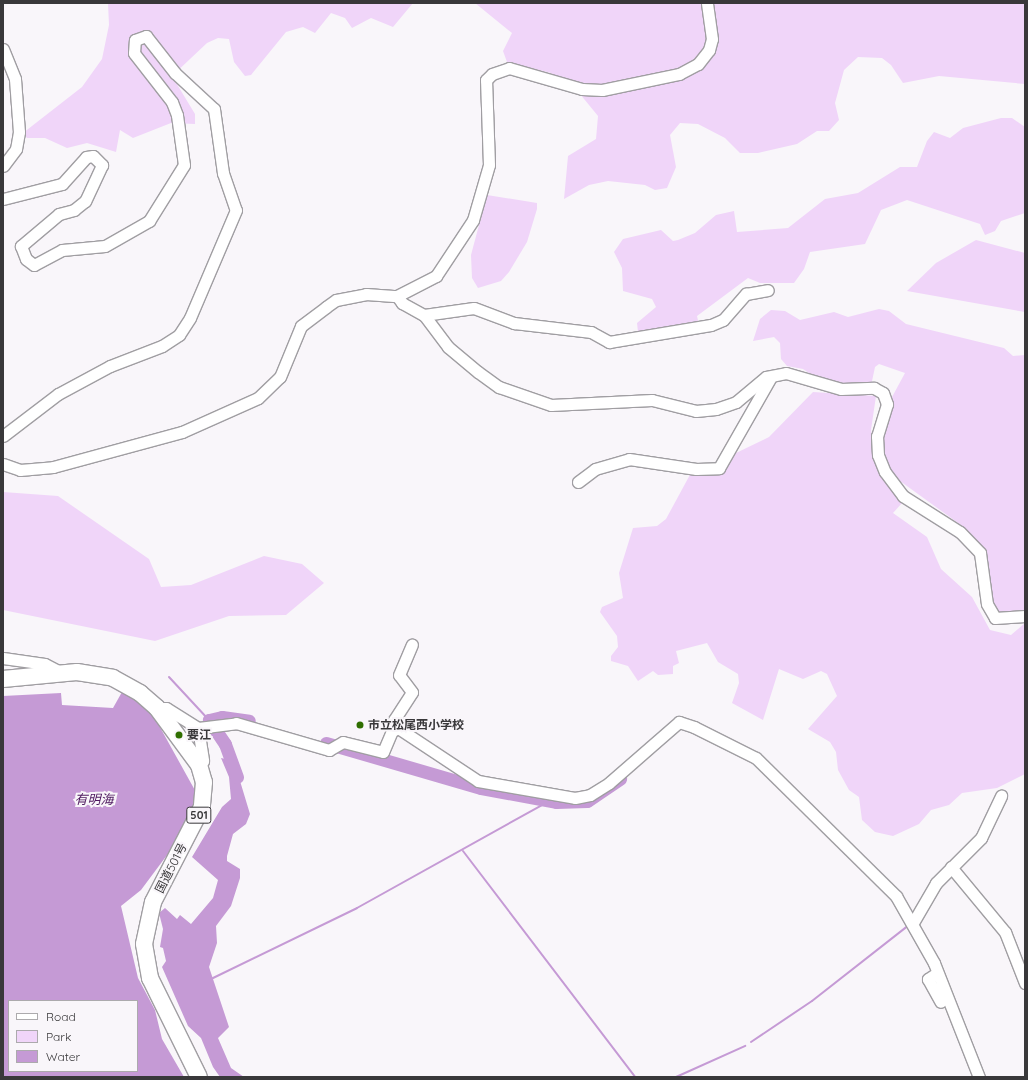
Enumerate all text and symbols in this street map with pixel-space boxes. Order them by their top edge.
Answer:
place label: 市立松尾西小学校 [368,718,464,732]
marker: 市立松尾西小学校 [355,720,365,730]
place label: 要江 [187,728,211,742]
marker: 要江 [174,730,184,740]
water label: 有明海 [75,791,113,807]
road number: 501 [186,806,212,824]
street label: 国道501号 [152,841,190,895]
legend [8,1000,138,1072]
text: Road [46,1009,76,1024]
text: Park [46,1029,71,1044]
text: Water [46,1049,80,1064]

